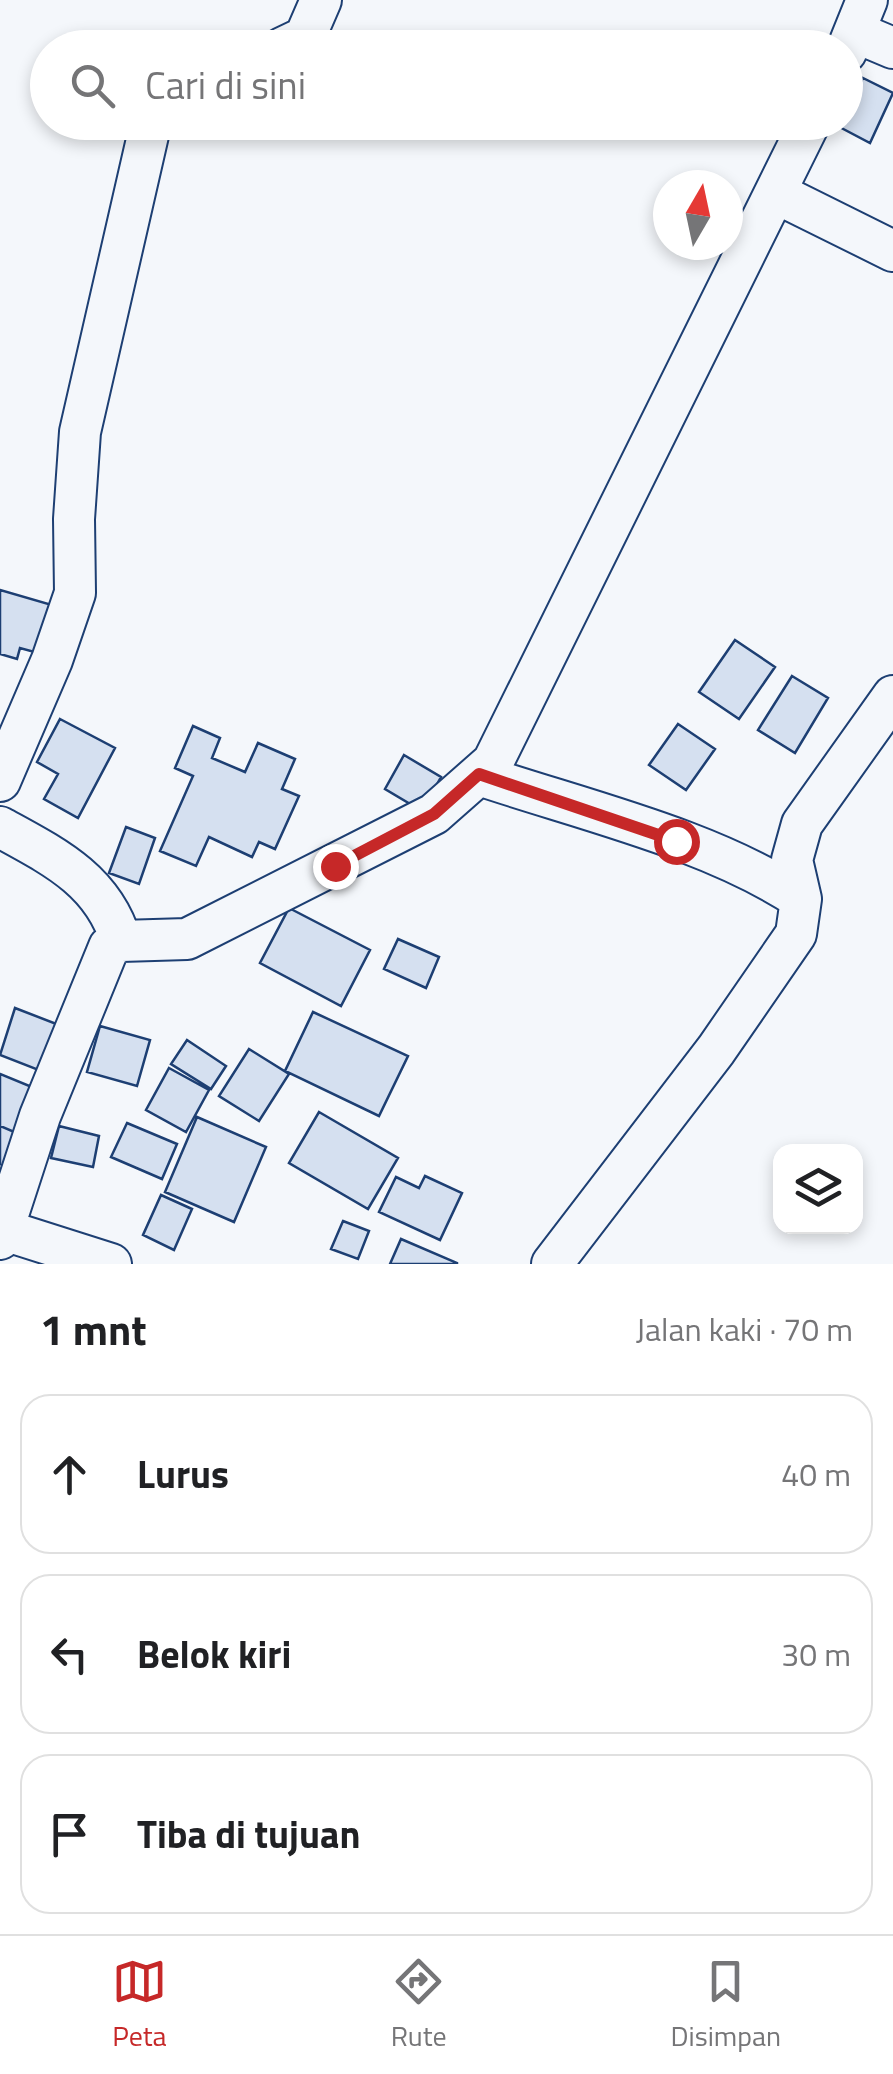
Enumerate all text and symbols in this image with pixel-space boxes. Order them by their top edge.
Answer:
search box [30,30,863,140]
text: Cari di sini [145,56,306,114]
icon: search [65,58,120,113]
north arrow [653,170,743,260]
route start [654,819,700,865]
route end [313,844,359,890]
map controls [773,1144,863,1234]
button: layers [773,1144,863,1234]
text: 1 mnt [40,1297,147,1361]
text: Jalan kaki · 70 m [636,1305,853,1353]
text: Lurus [137,1445,229,1503]
icon: ahead [42,1447,97,1502]
text: 40 m [781,1450,851,1498]
text: Belok kiri [137,1625,291,1683]
icon: left [42,1627,97,1682]
text: 30 m [781,1630,851,1678]
text: Tiba di tujuan [137,1805,360,1863]
icon: arrive [42,1807,97,1862]
tab: Peta [112,1954,167,2057]
tab: Rute [391,1954,447,2057]
tab: Disimpan [671,1954,781,2057]

